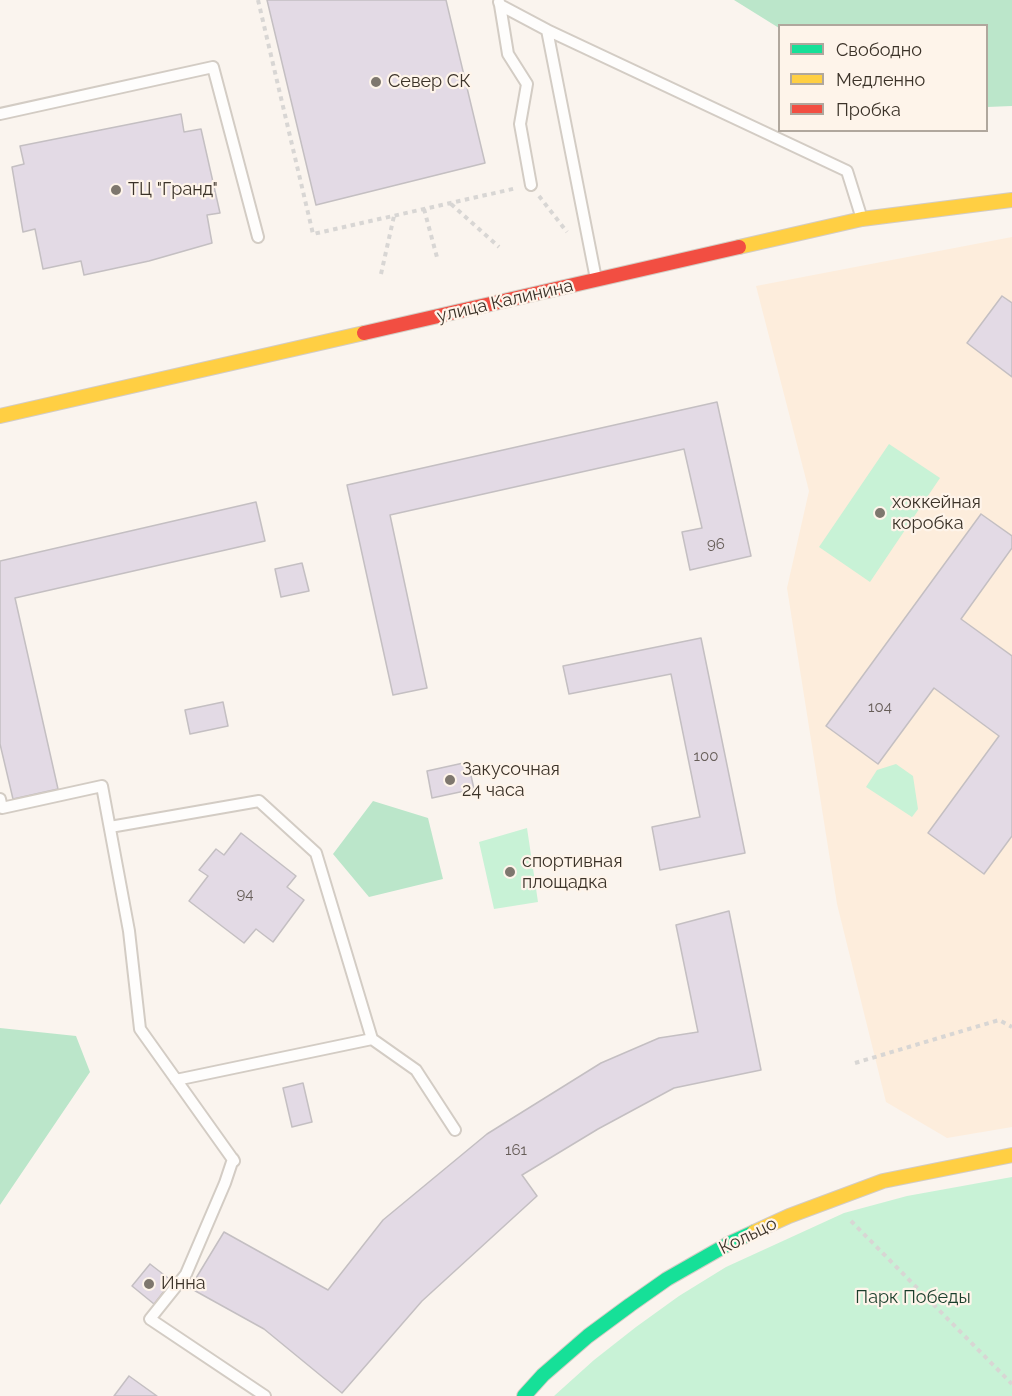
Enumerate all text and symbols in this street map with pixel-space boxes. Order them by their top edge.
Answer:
legend [778,24,988,132]
text: Свободно [836,39,922,60]
text: Медленно [836,69,925,90]
place label: Север СК [388,71,471,93]
marker: Север СК [369,75,383,89]
text: Пробка [836,99,901,120]
place label: ТЦ "Гранд" [128,179,218,201]
marker: ТЦ "Гранд" [109,183,123,197]
street label: улица Калинина [435,275,575,327]
place label: хоккейная коробка [892,492,981,534]
marker: хоккейная коробка [873,506,887,520]
house number: 96 [707,535,725,553]
house number: 104 [868,698,892,716]
house number: 100 [694,747,718,765]
place label: Закусочная 24 часа [462,759,560,802]
marker: Закусочная 24 часа [443,773,457,787]
place label: спортивная площадка [522,851,622,894]
marker: спортивная площадка [503,865,517,879]
house number: 94 [237,885,253,903]
house number: 161 [505,1141,527,1159]
street label: Кольцо [716,1213,780,1259]
place label: Инна [161,1273,205,1295]
marker: Инна [142,1277,156,1291]
park label: Парк Победы [855,1287,971,1309]

